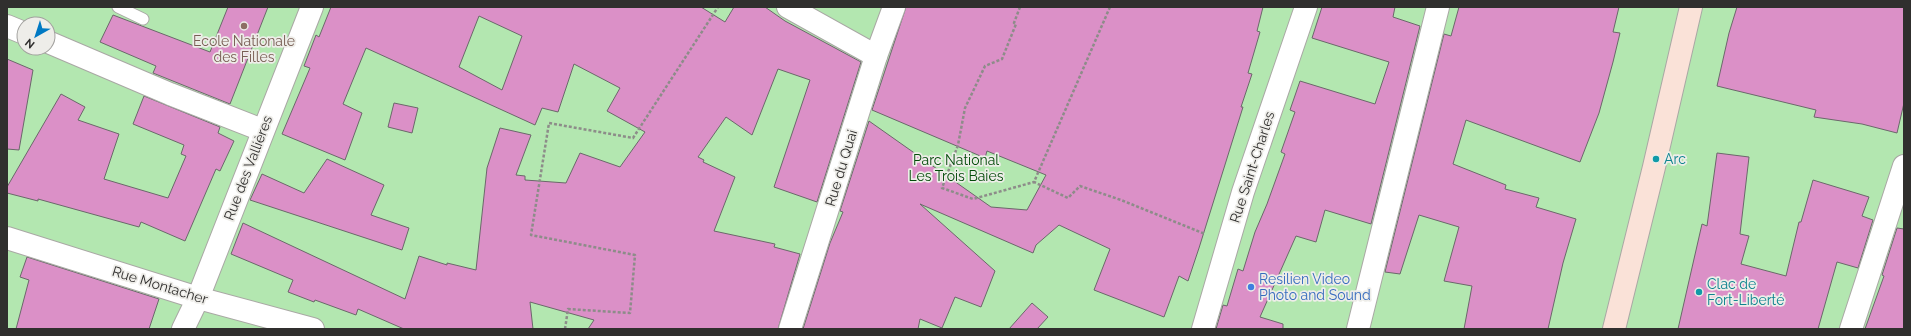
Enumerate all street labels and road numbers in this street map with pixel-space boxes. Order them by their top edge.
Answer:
street label: Rue Saint-Charles [1226,109,1278,225]
street label: Rue des Vallières [221,113,275,223]
street label: Rue du Quai [822,128,860,208]
street label: Rue Montacher [110,263,210,307]

